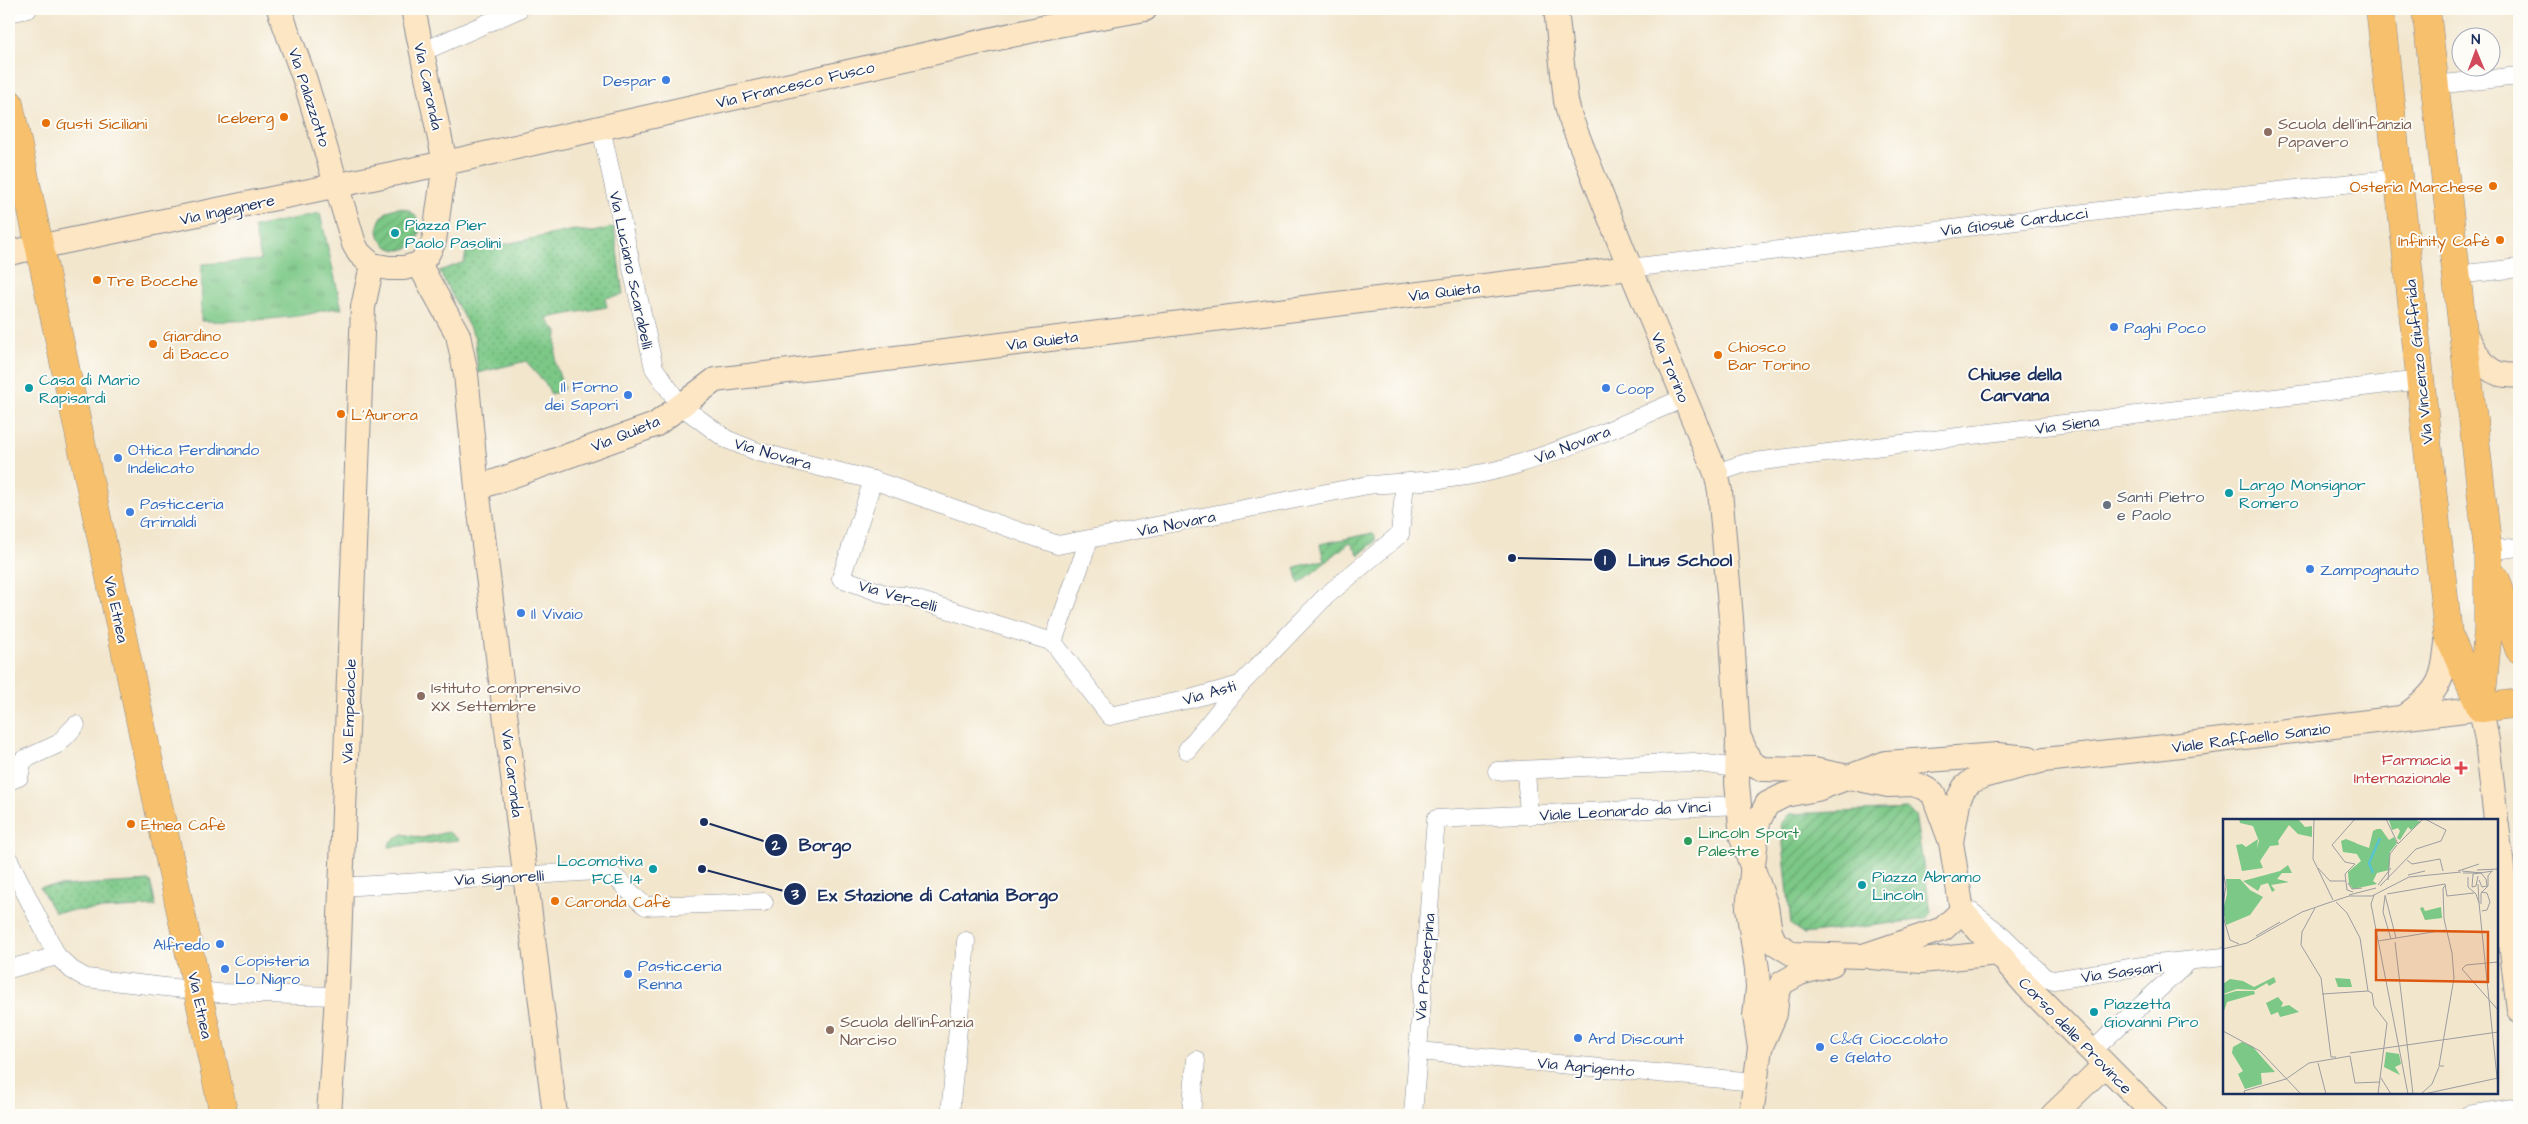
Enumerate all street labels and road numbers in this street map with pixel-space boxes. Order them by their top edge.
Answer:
street label: Via Caronda [408,41,448,132]
street label: Via Palazzotto [283,45,335,150]
street label: Via Francesco Fusco [714,56,877,114]
street label: Via Ingegnere [178,189,277,232]
street label: Via Luciano Scarabelli [604,189,659,352]
street label: Via Giosuè Carducci [1939,202,2089,242]
street label: Via Quieta [1407,277,1481,307]
street label: Via Vincenzo Giuffrida [2399,278,2439,445]
street label: Via Quieta [1005,326,1079,356]
street label: Via Torino [1645,329,1695,406]
street label: Via Quieta [588,410,663,458]
street label: Via Siena [2034,410,2100,440]
street label: Via Novara [1531,420,1613,469]
street label: Via Novara [732,432,814,475]
street label: Via Novara [1135,506,1217,542]
street label: Via Etnea [98,574,134,645]
street label: Via Vercelli [856,574,940,618]
street label: Via Empedocle [336,658,362,764]
street label: Via Asti [1180,675,1239,711]
street label: Viale Raffaello Sanzio [2171,717,2332,759]
street label: Via Caronda [496,728,528,818]
street label: Viale Leonardo da Vinci [1539,796,1712,826]
street label: Via Signorelli [454,865,545,892]
street label: Via Proserpina [1409,912,1441,1022]
street label: Via Sassari [2080,955,2163,989]
street label: Via Etnea [182,970,218,1041]
street label: Corso delle Province [2014,972,2137,1099]
street label: Via Agrigento [1536,1052,1635,1083]

